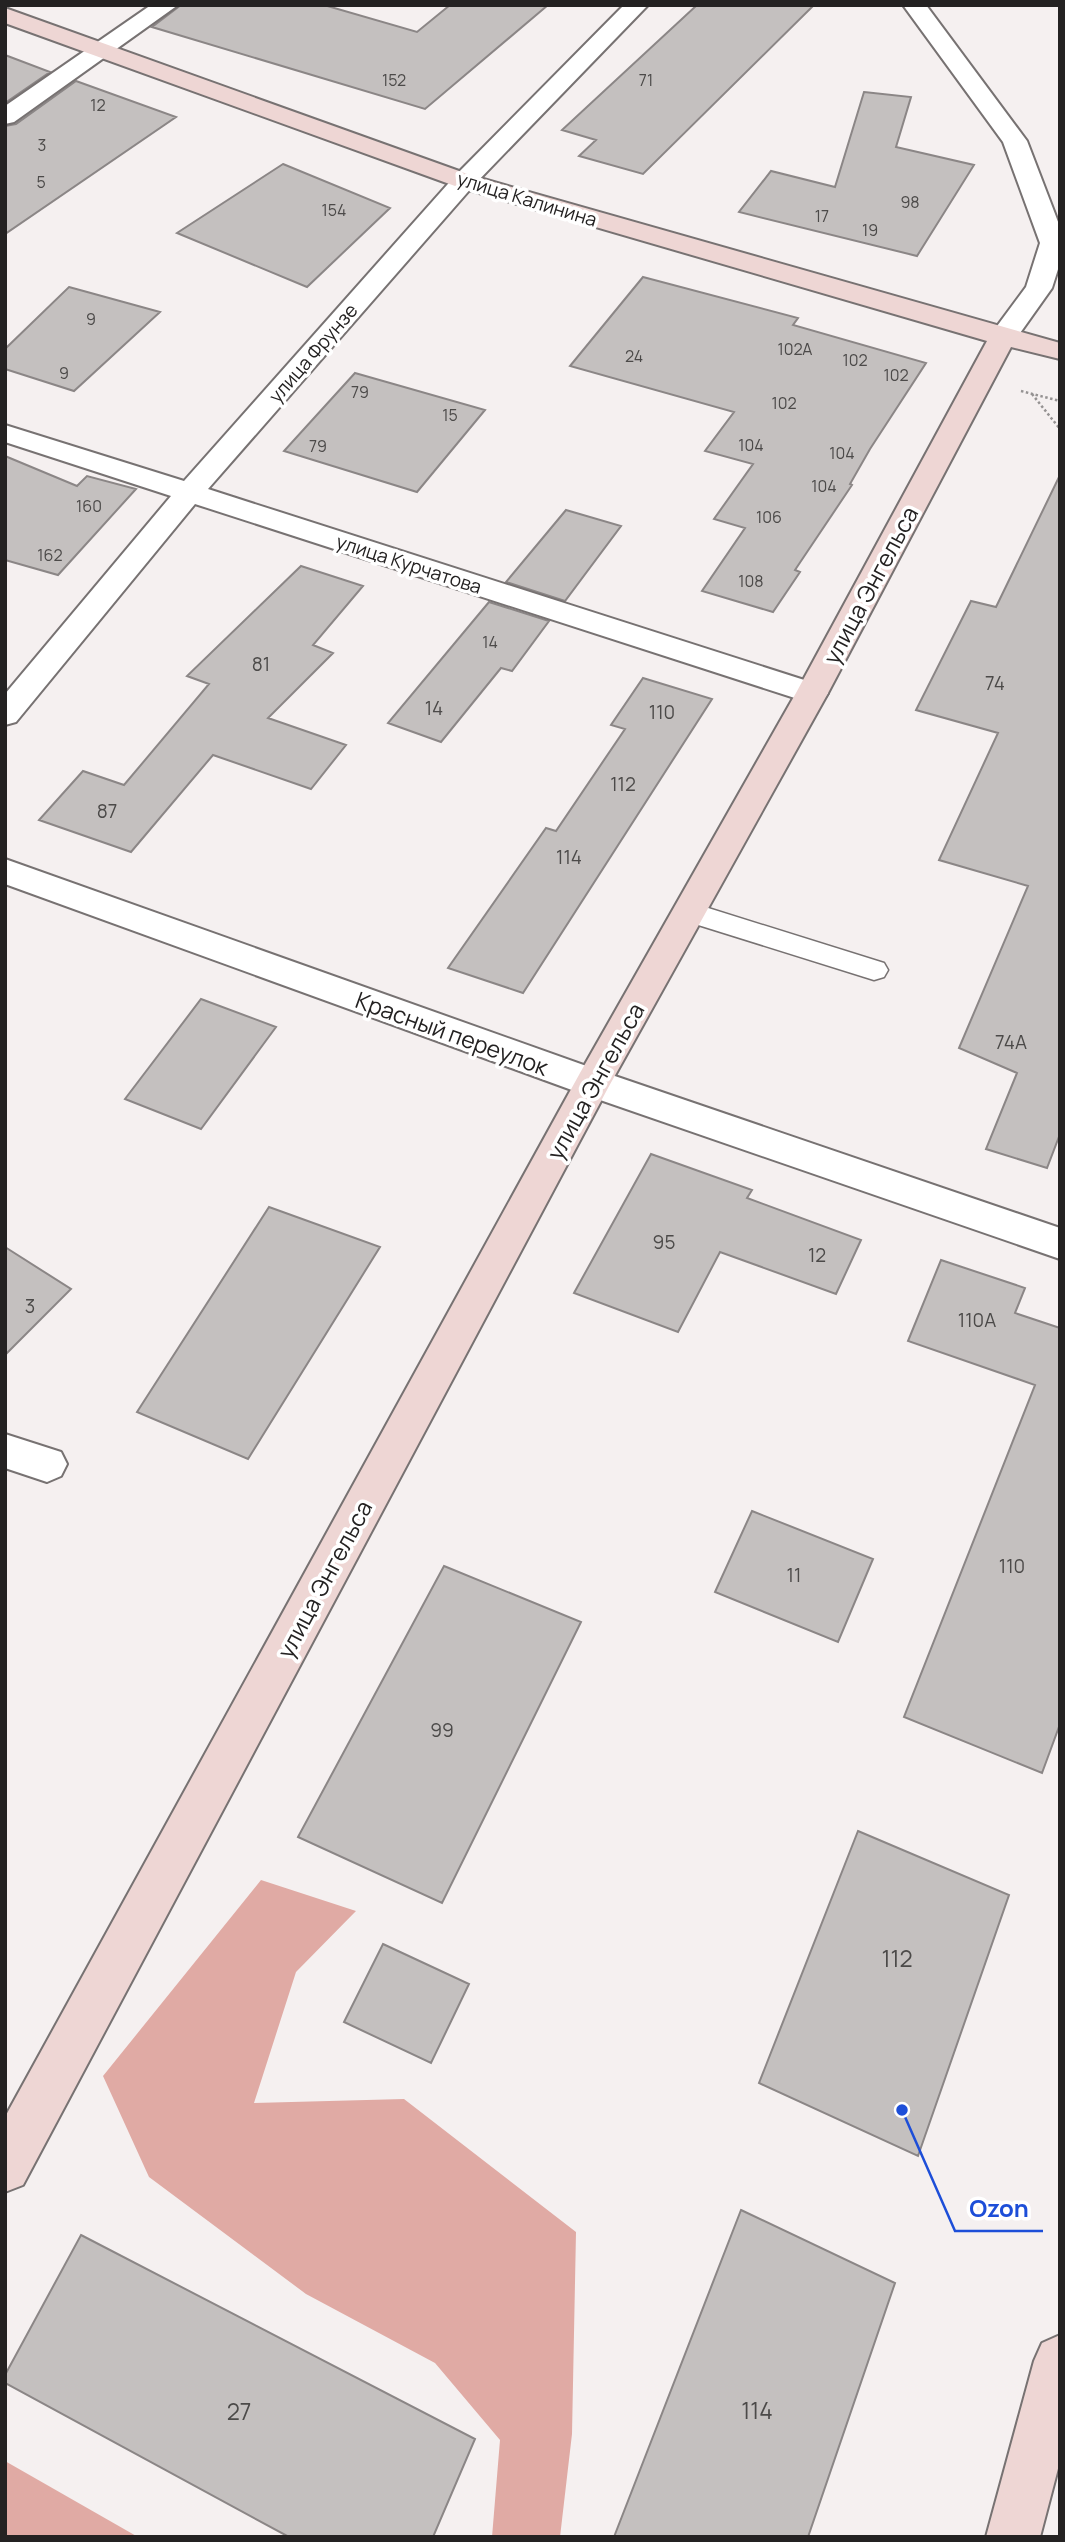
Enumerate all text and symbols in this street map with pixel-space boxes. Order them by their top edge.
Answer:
house number: 152 [382,69,406,91]
house number: 71 [639,69,653,91]
house number: 12 [90,94,106,116]
house number: 3 [38,134,46,156]
street label: улица Калинина [454,165,600,233]
house number: 5 [36,171,46,193]
house number: 98 [900,191,920,213]
house number: 154 [322,199,346,221]
house number: 17 [815,205,829,227]
house number: 19 [862,219,878,241]
street label: улица Фрунзе [263,298,363,408]
house number: 9 [86,308,96,330]
house number: 102А [778,338,812,360]
house number: 24 [625,345,643,367]
house number: 102 [842,349,868,371]
house number: 9 [59,362,69,384]
house number: 102 [883,364,909,386]
house number: 79 [351,381,369,403]
house number: 102 [771,392,797,414]
house number: 15 [442,404,458,426]
house number: 104 [738,434,764,456]
house number: 79 [309,435,327,457]
house number: 104 [829,442,855,464]
house number: 104 [811,475,837,497]
house number: 160 [76,495,102,517]
street label: улица Энгельса [815,500,925,670]
house number: 106 [756,506,782,528]
street label: улица Курчатова [333,528,485,600]
house number: 162 [37,544,63,566]
house number: 108 [738,570,764,592]
house number: 14 [482,631,498,653]
house number: 81 [252,651,270,677]
house number: 74 [985,670,1005,696]
house number: 14 [425,695,443,721]
house number: 110 [649,699,675,725]
house number: 112 [610,771,636,797]
house number: 87 [97,798,117,824]
house number: 114 [556,844,582,870]
street label: Красный переулок [351,983,553,1083]
street label: улица Энгельса [539,997,651,1165]
house number: 74А [995,1029,1027,1055]
house number: 95 [653,1229,675,1255]
house number: 12 [808,1242,826,1268]
house number: 3 [25,1293,35,1319]
house number: 110А [958,1307,996,1333]
street label: улица Энгельса [269,1494,379,1664]
house number: 110 [999,1553,1025,1579]
house number: 11 [787,1562,801,1588]
house number: 99 [430,1717,454,1743]
house number: 112 [881,1942,913,1974]
callout: Ozon [955,2186,1043,2231]
text: Ozon [969,2191,1029,2224]
house number: 114 [741,2394,773,2426]
house number: 27 [227,2395,251,2427]

